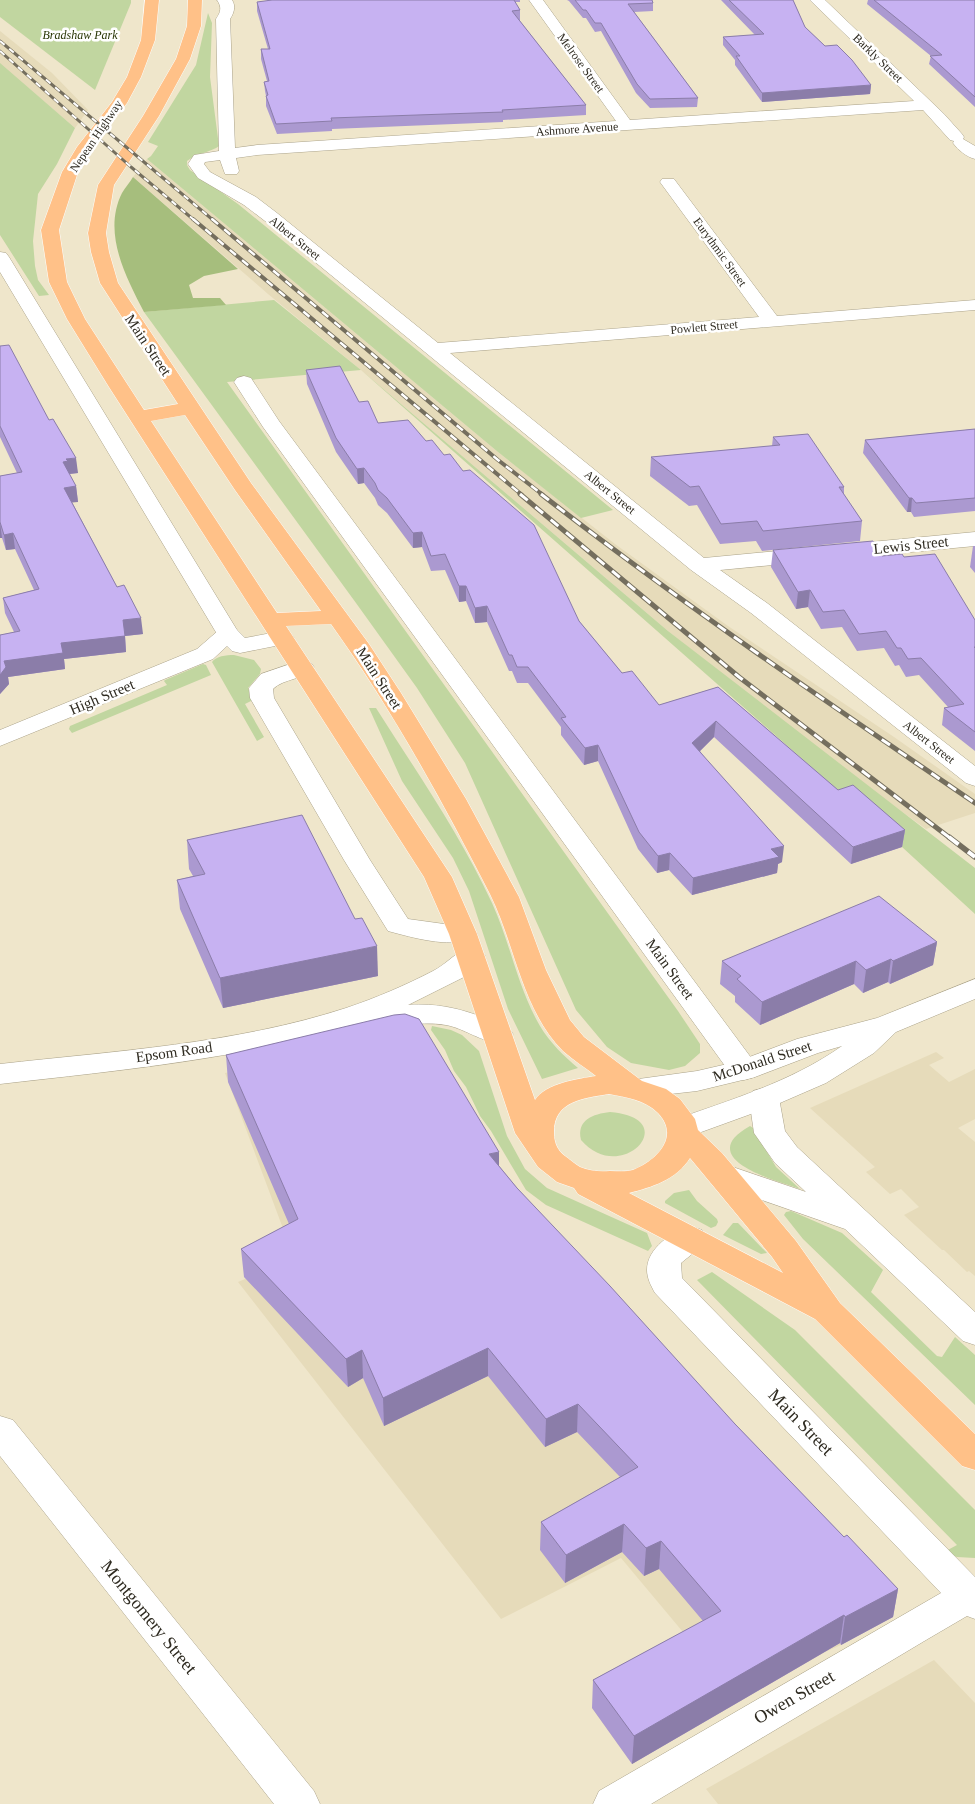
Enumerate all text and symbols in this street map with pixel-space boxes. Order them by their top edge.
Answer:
park label: Bradshaw Park [43,28,118,42]
street label: Melrose Street [555,30,608,96]
street label: Barkly Street [850,31,906,86]
street label: Nepean Highway [67,97,125,175]
street label: Ashmore Avenue [535,119,619,139]
street label: Albert Street [267,213,324,263]
street label: Eurythmic Street [690,215,750,290]
street label: Main Street [122,311,175,379]
street label: Powlett Street [670,317,739,337]
street label: Albert Street [582,467,639,517]
street label: Lewis Street [873,533,950,557]
street label: Main Street [353,644,405,713]
street label: High Street [67,676,138,718]
street label: Albert Street [900,718,958,767]
street label: Main Street [643,936,698,1003]
street label: McDonald Street [711,1037,814,1085]
street label: Epsom Road [135,1039,214,1065]
street label: Main Street [764,1385,838,1459]
street label: Montgomery Street [97,1556,201,1678]
street label: Owen Street [750,1666,838,1728]

